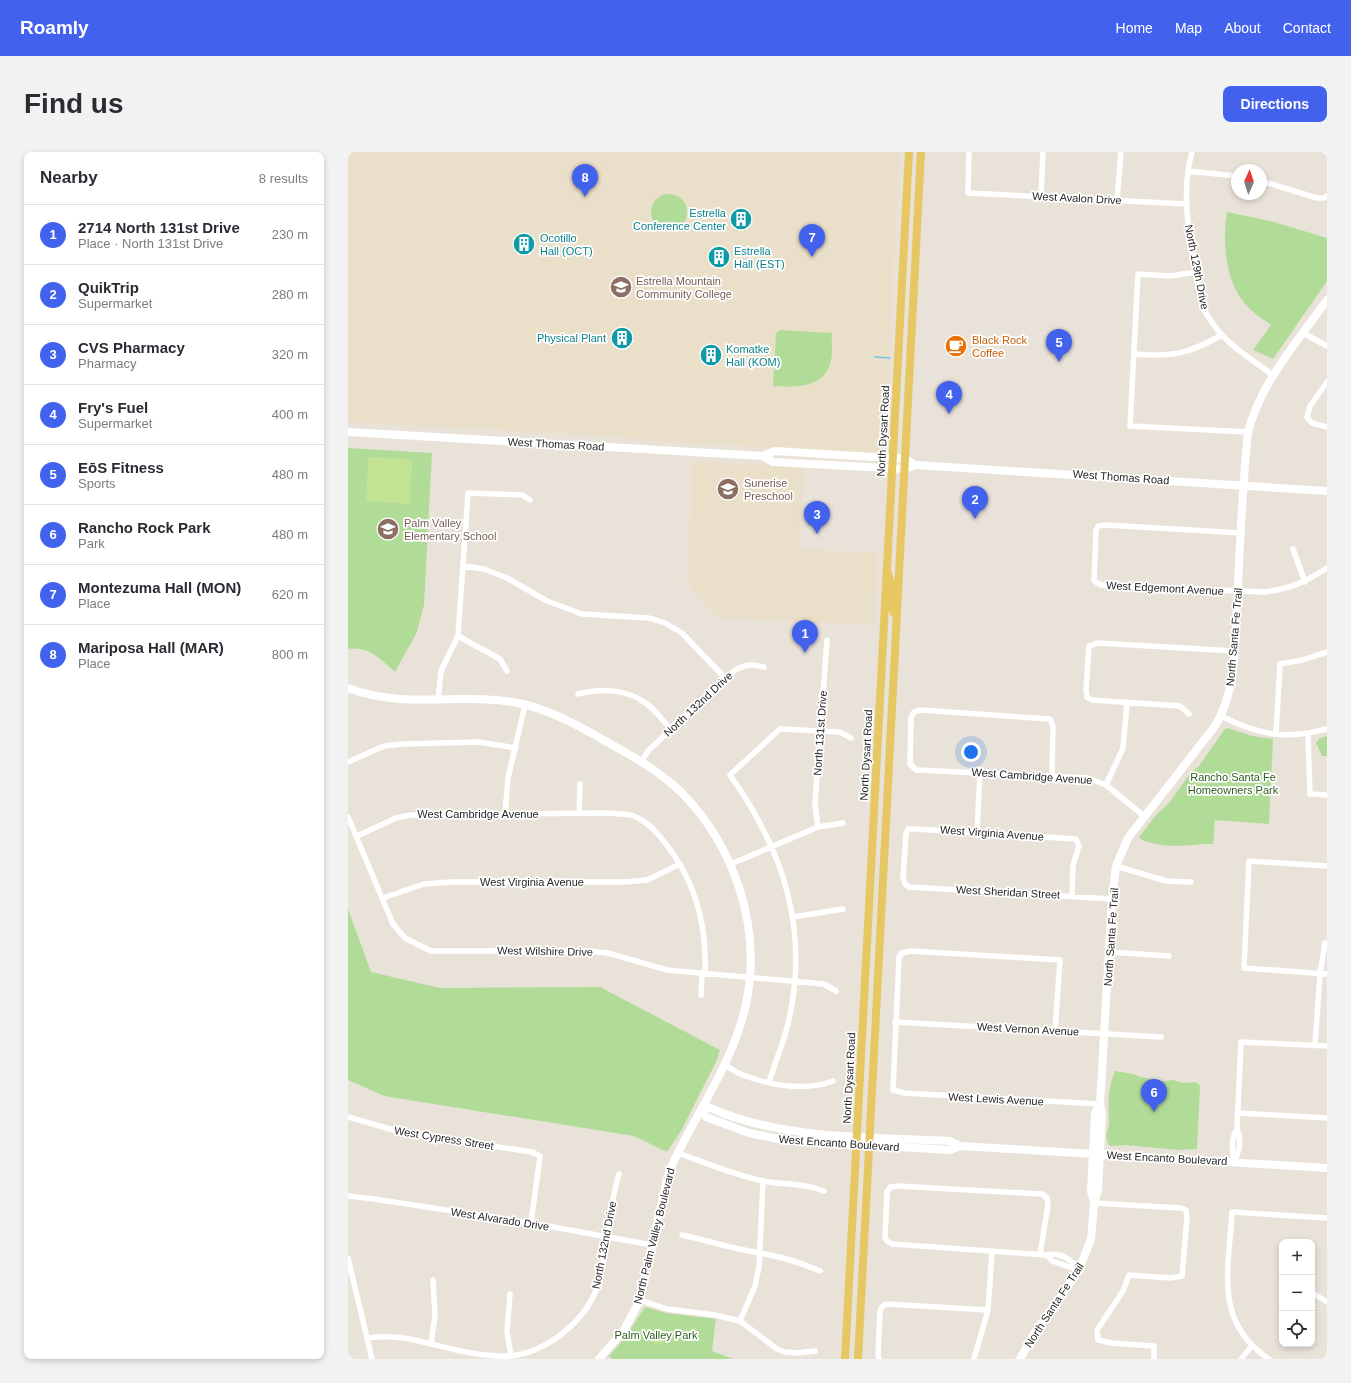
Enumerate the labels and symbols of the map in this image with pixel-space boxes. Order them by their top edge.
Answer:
pin: 8 [572,164,598,197]
north arrow [1231,164,1267,200]
street label: West Avalon Drive [1032,190,1122,206]
building icon: Estrella Conference Center [728,206,754,232]
place label: Estrella Conference Center [633,207,727,232]
pin: 7 [799,224,825,257]
street label: North 129th Drive [1183,224,1211,310]
building icon: Ocotillo Hall (OCT) [511,231,537,257]
place label: Ocotillo Hall (OCT) [540,232,593,257]
building icon: Estrella Hall (EST) [706,244,732,270]
place label: Estrella Hall (EST) [734,245,785,270]
school or university icon: Estrella Mountain Community College [608,274,634,300]
place label: Estrella Mountain Community College [636,275,732,300]
building icon: Physical Plant [609,325,635,351]
pin: 5 [1046,329,1072,362]
place label: Physical Plant [537,332,606,344]
cafe icon: Black Rock Coffee [943,333,969,359]
place label: Black Rock Coffee [972,334,1028,359]
building icon: Komatke Hall (KOM) [698,342,724,368]
place label: Komatke Hall (KOM) [726,343,780,368]
pin: 4 [936,381,962,414]
street label: North Dysart Road [875,385,891,477]
street label: West Thomas Road [507,435,605,453]
street label: West Thomas Road [1072,468,1170,486]
school or university icon: Sunerise Preschool [715,476,741,502]
place label: Sunerise Preschool [744,477,793,502]
pin: 2 [962,486,988,519]
pin: 3 [804,501,830,534]
school or university icon: Palm Valley Elementary School [375,516,401,542]
place label: Palm Valley Elementary School [404,517,496,542]
street label: West Edgemont Avenue [1106,579,1224,597]
street label: North Santa Fe Trail [1224,587,1244,687]
pin: 1 [792,620,818,653]
street label: North 132nd Drive [661,669,735,739]
street label: North 131st Drive [811,690,829,776]
street label: North Dysart Road [858,709,874,801]
your location [961,742,981,762]
street label: West Cambridge Avenue [971,766,1093,786]
park label: Rancho Santa Fe Homeowners Park [1188,771,1279,796]
street label: West Cambridge Avenue [417,808,539,820]
street label: West Virginia Avenue [940,823,1044,843]
street label: West Virginia Avenue [480,876,584,888]
street label: West Sheridan Street [956,883,1060,901]
street label: North Santa Fe Trail [1102,887,1120,987]
street label: West Wilshire Drive [497,944,593,958]
street label: West Vernon Avenue [977,1020,1079,1038]
street label: North Dysart Road [841,1032,857,1124]
pin: 6 [1141,1079,1167,1112]
street label: West Lewis Avenue [948,1091,1044,1107]
street label: West Cypress Street [393,1124,495,1152]
street label: West Encanto Boulevard [778,1133,900,1153]
street label: West Encanto Boulevard [1106,1149,1228,1167]
street label: North Palm Valley Boulevard [631,1167,677,1305]
street label: North 132nd Drive [590,1200,618,1290]
street label: West Alvarado Drive [450,1205,550,1233]
street label: North Santa Fe Trail [1022,1260,1086,1350]
park label: Palm Valley Park [615,1329,698,1341]

